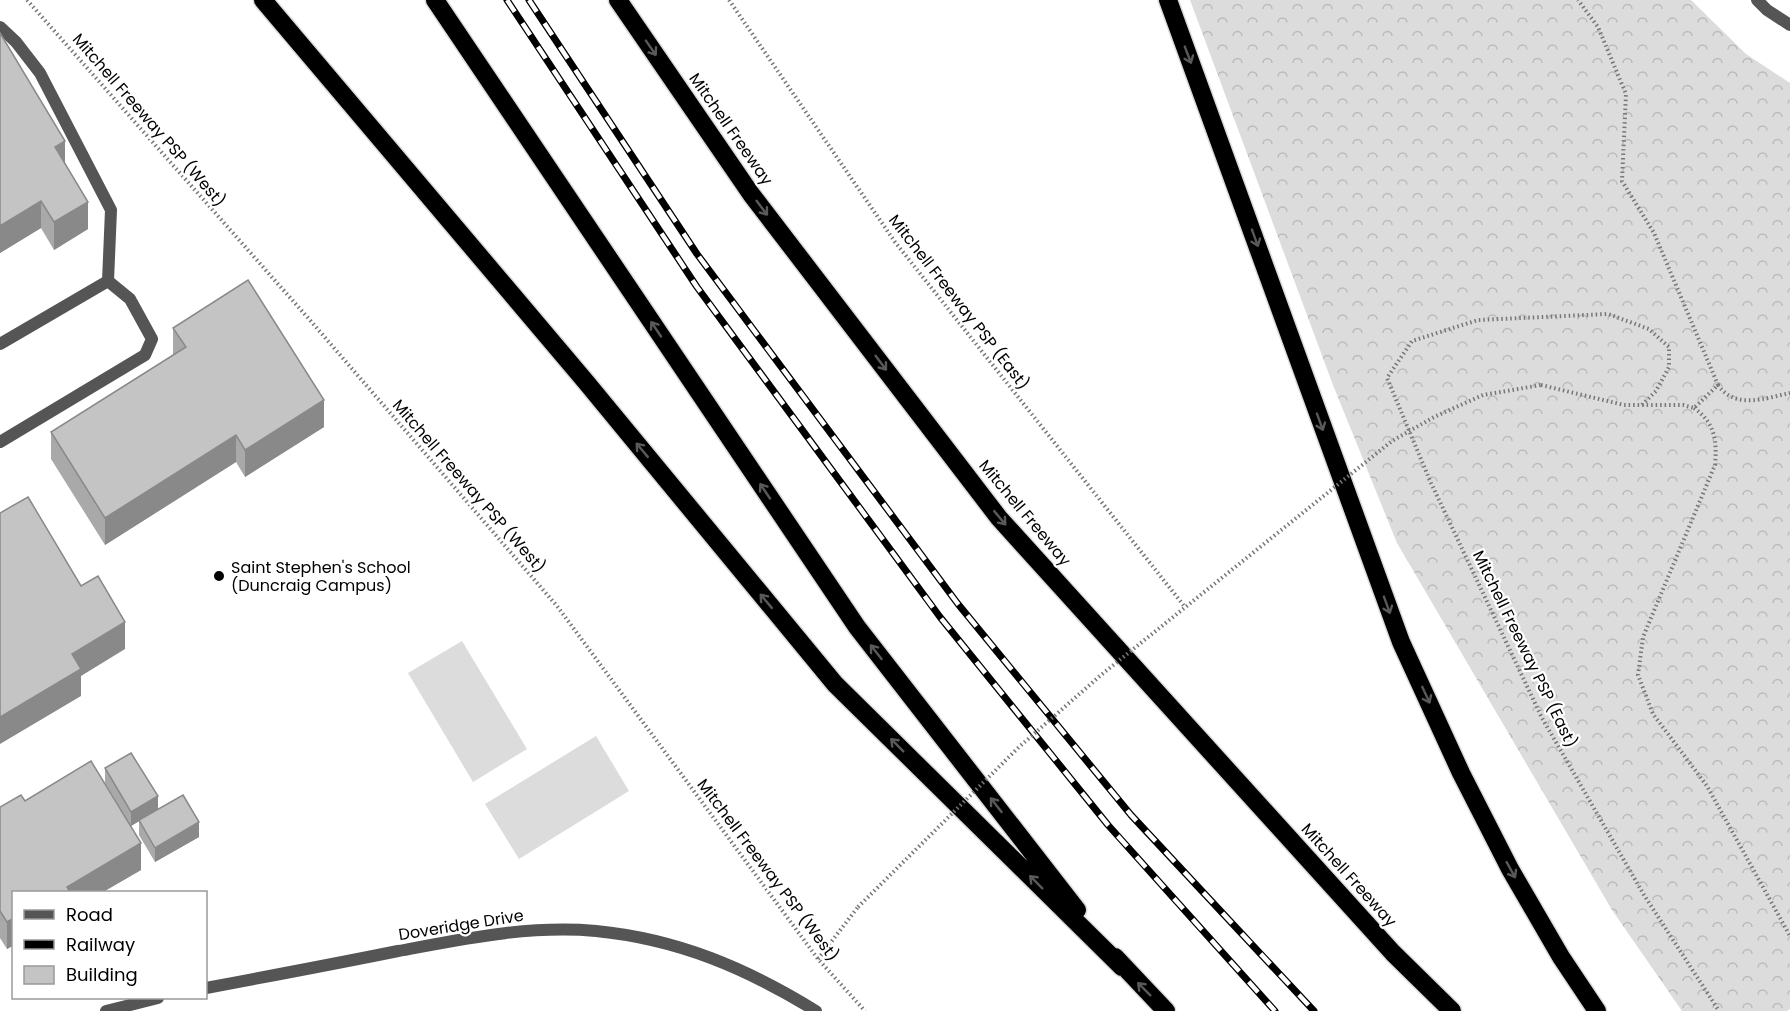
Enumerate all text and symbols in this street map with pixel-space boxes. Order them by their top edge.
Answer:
street label: Mitchell Freeway PSP (West) [67,28,231,212]
one-way arrow [645,40,657,56]
one-way arrow [1183,45,1194,64]
street label: Mitchell Freeway [684,68,778,190]
one-way arrow [756,200,768,216]
street label: Mitchell Freeway PSP (East) [883,210,1035,394]
one-way arrow [1250,228,1261,247]
one-way arrow [650,322,662,338]
one-way arrow [874,355,887,371]
street label: Mitchell Freeway PSP (West) [387,394,551,578]
one-way arrow [1316,412,1327,431]
one-way arrow [636,442,649,458]
street label: Mitchell Freeway [974,455,1076,571]
one-way arrow [759,483,771,500]
one-way arrow [993,509,1006,525]
street label: Mitchell Freeway PSP (East) [1467,547,1583,751]
place label: Saint Stephen's School (Duncraig Campus) [231,556,411,597]
marker: Saint Stephen's School (Duncraig Campus) [212,569,226,583]
one-way arrow [760,593,773,609]
one-way arrow [1383,595,1394,614]
one-way arrow [869,644,882,660]
one-way arrow [1420,686,1432,704]
one-way arrow [890,738,905,752]
street label: Mitchell Freeway PSP (West) [692,774,844,966]
one-way arrow [989,798,1002,814]
street label: Mitchell Freeway [1296,818,1402,932]
one-way arrow [1506,861,1517,879]
one-way arrow [1028,874,1043,889]
legend [12,891,207,999]
text: Road [66,902,113,927]
street label: Doveridge Drive [397,904,525,946]
text: Railway [66,932,135,957]
text: Building [66,962,138,987]
one-way arrow [1137,982,1152,997]

